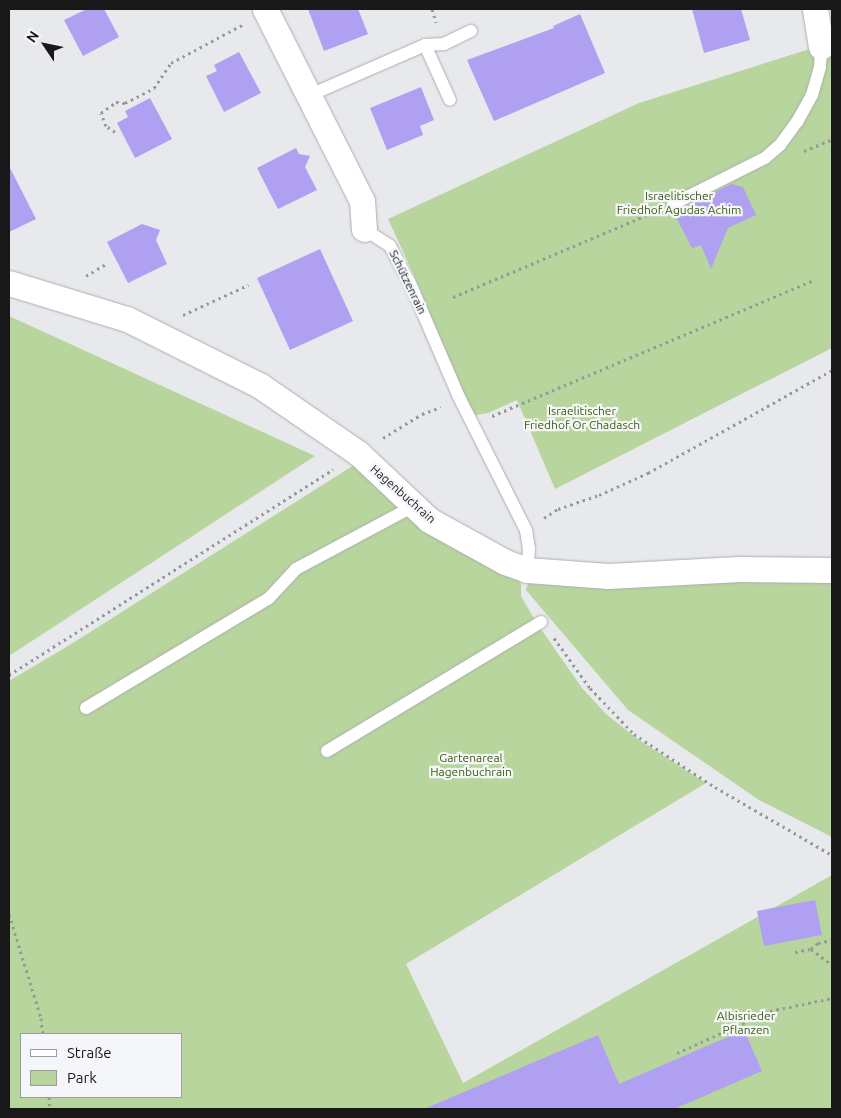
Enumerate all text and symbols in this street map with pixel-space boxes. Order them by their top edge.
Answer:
north arrow [20,20,70,70]
text: N [23,28,42,45]
park label: Israelitischer Friedhof Agudas Achim [617,189,741,217]
street label: Schützenrain [386,248,430,316]
park label: Israelitischer Friedhof Or Chadasch [524,404,640,432]
street label: Hagenbuchrain [367,462,439,526]
park label: Gartenareal Hagenbuchrain [430,751,512,779]
park label: Albisrieder Pflanzen [717,1009,775,1037]
legend [20,1033,182,1098]
text: Straße [67,1044,111,1061]
text: Park [67,1069,97,1086]

